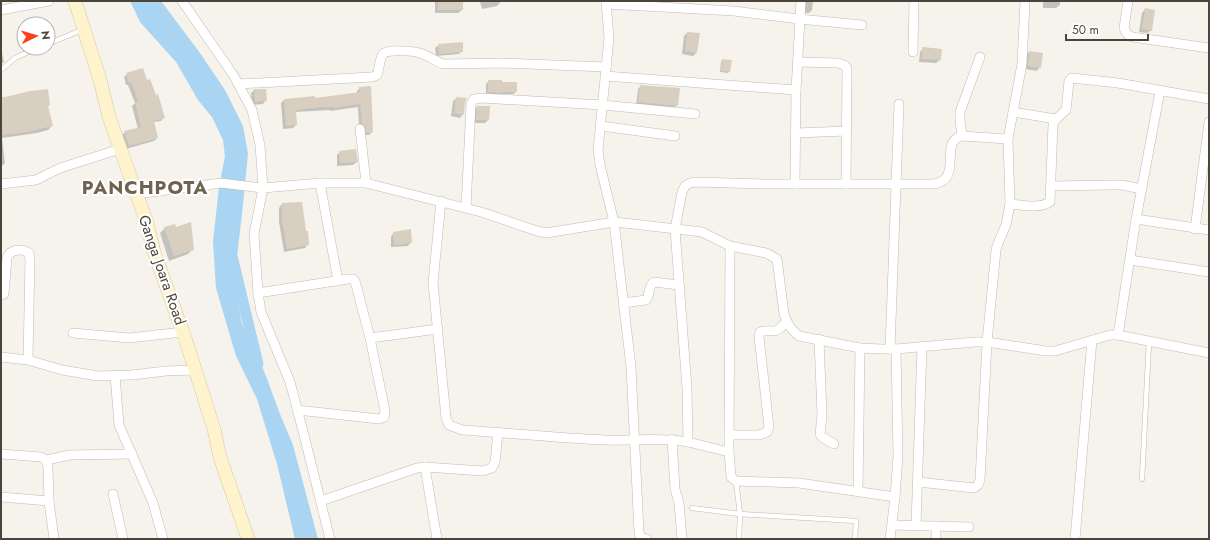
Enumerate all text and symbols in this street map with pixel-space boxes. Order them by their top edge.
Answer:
north arrow [16,16,56,56]
scale bar [1066,16,1148,42]
text: 50 m [1072,21,1099,39]
text: N [38,30,54,40]
district label: PANCHPOTA [82,174,208,201]
street label: Ganga Joara Road [133,212,191,328]

